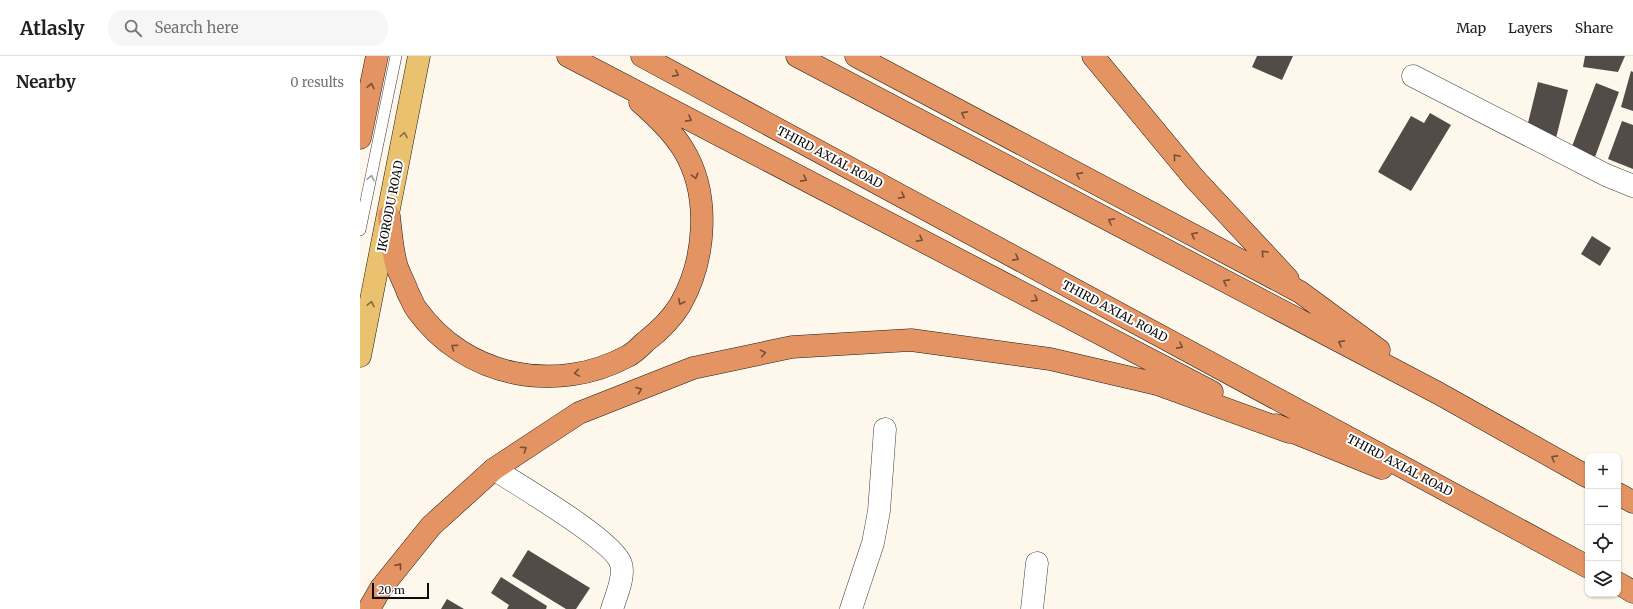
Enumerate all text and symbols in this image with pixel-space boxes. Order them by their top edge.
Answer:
search box [108,10,388,46]
text: Atlasly [20,16,84,40]
icon: search [122,17,144,39]
text: Search here [154,18,239,37]
text: Map [1456,19,1486,37]
text: Layers [1508,19,1553,37]
text: Share [1575,19,1613,37]
one-way arrow [672,70,679,77]
text: Nearby [16,71,76,93]
text: 0 results [290,74,344,91]
one-way arrow [366,83,374,89]
one-way arrow [961,111,969,118]
one-way arrow [685,115,692,122]
street label: THIRD AXIAL ROAD [775,123,885,191]
one-way arrow [399,132,408,138]
one-way arrow [1174,154,1181,161]
street label: IKORODU ROAD [374,159,406,253]
one-way arrow [690,172,699,179]
one-way arrow [1076,172,1083,179]
one-way arrow [366,175,374,181]
one-way arrow [800,175,808,182]
one-way arrow [897,191,905,199]
one-way arrow [1108,219,1116,226]
one-way arrow [1191,233,1198,240]
one-way arrow [916,235,923,242]
one-way arrow [1261,250,1268,258]
one-way arrow [1012,253,1019,260]
street label: THIRD AXIAL ROAD [1060,277,1170,345]
one-way arrow [1223,279,1231,287]
one-way arrow [1031,295,1038,302]
one-way arrow [678,298,685,305]
one-way arrow [366,301,374,307]
one-way arrow [1338,340,1346,347]
one-way arrow [1176,341,1183,348]
one-way arrow [451,344,458,352]
one-way arrow [760,350,767,358]
one-way arrow [574,368,580,377]
one-way arrow [636,386,643,394]
street label: THIRD AXIAL ROAD [1345,431,1455,499]
one-way arrow [520,447,527,454]
map controls [1585,453,1621,597]
button: + [1585,453,1621,489]
one-way arrow [1551,456,1558,463]
button: − [1585,489,1621,525]
button: locate [1585,525,1621,561]
button: layers [1585,561,1621,597]
one-way arrow [394,563,401,570]
scale bar [372,581,429,600]
text: 20 m [378,583,405,597]

